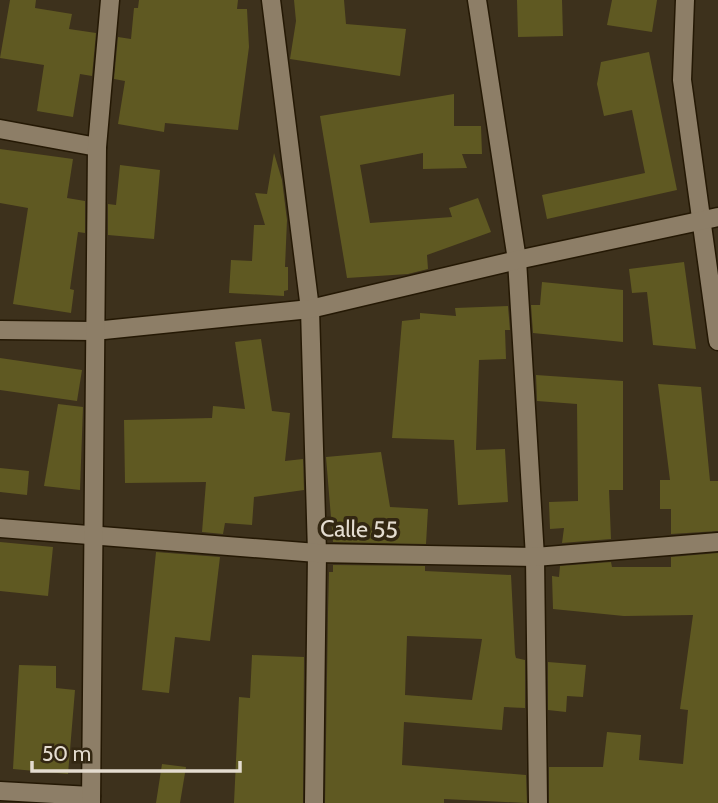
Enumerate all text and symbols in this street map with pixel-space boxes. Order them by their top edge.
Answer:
street label: Calle 55 [320,514,398,544]
scale bar [32,730,240,774]
text: 50 m [42,741,91,766]

